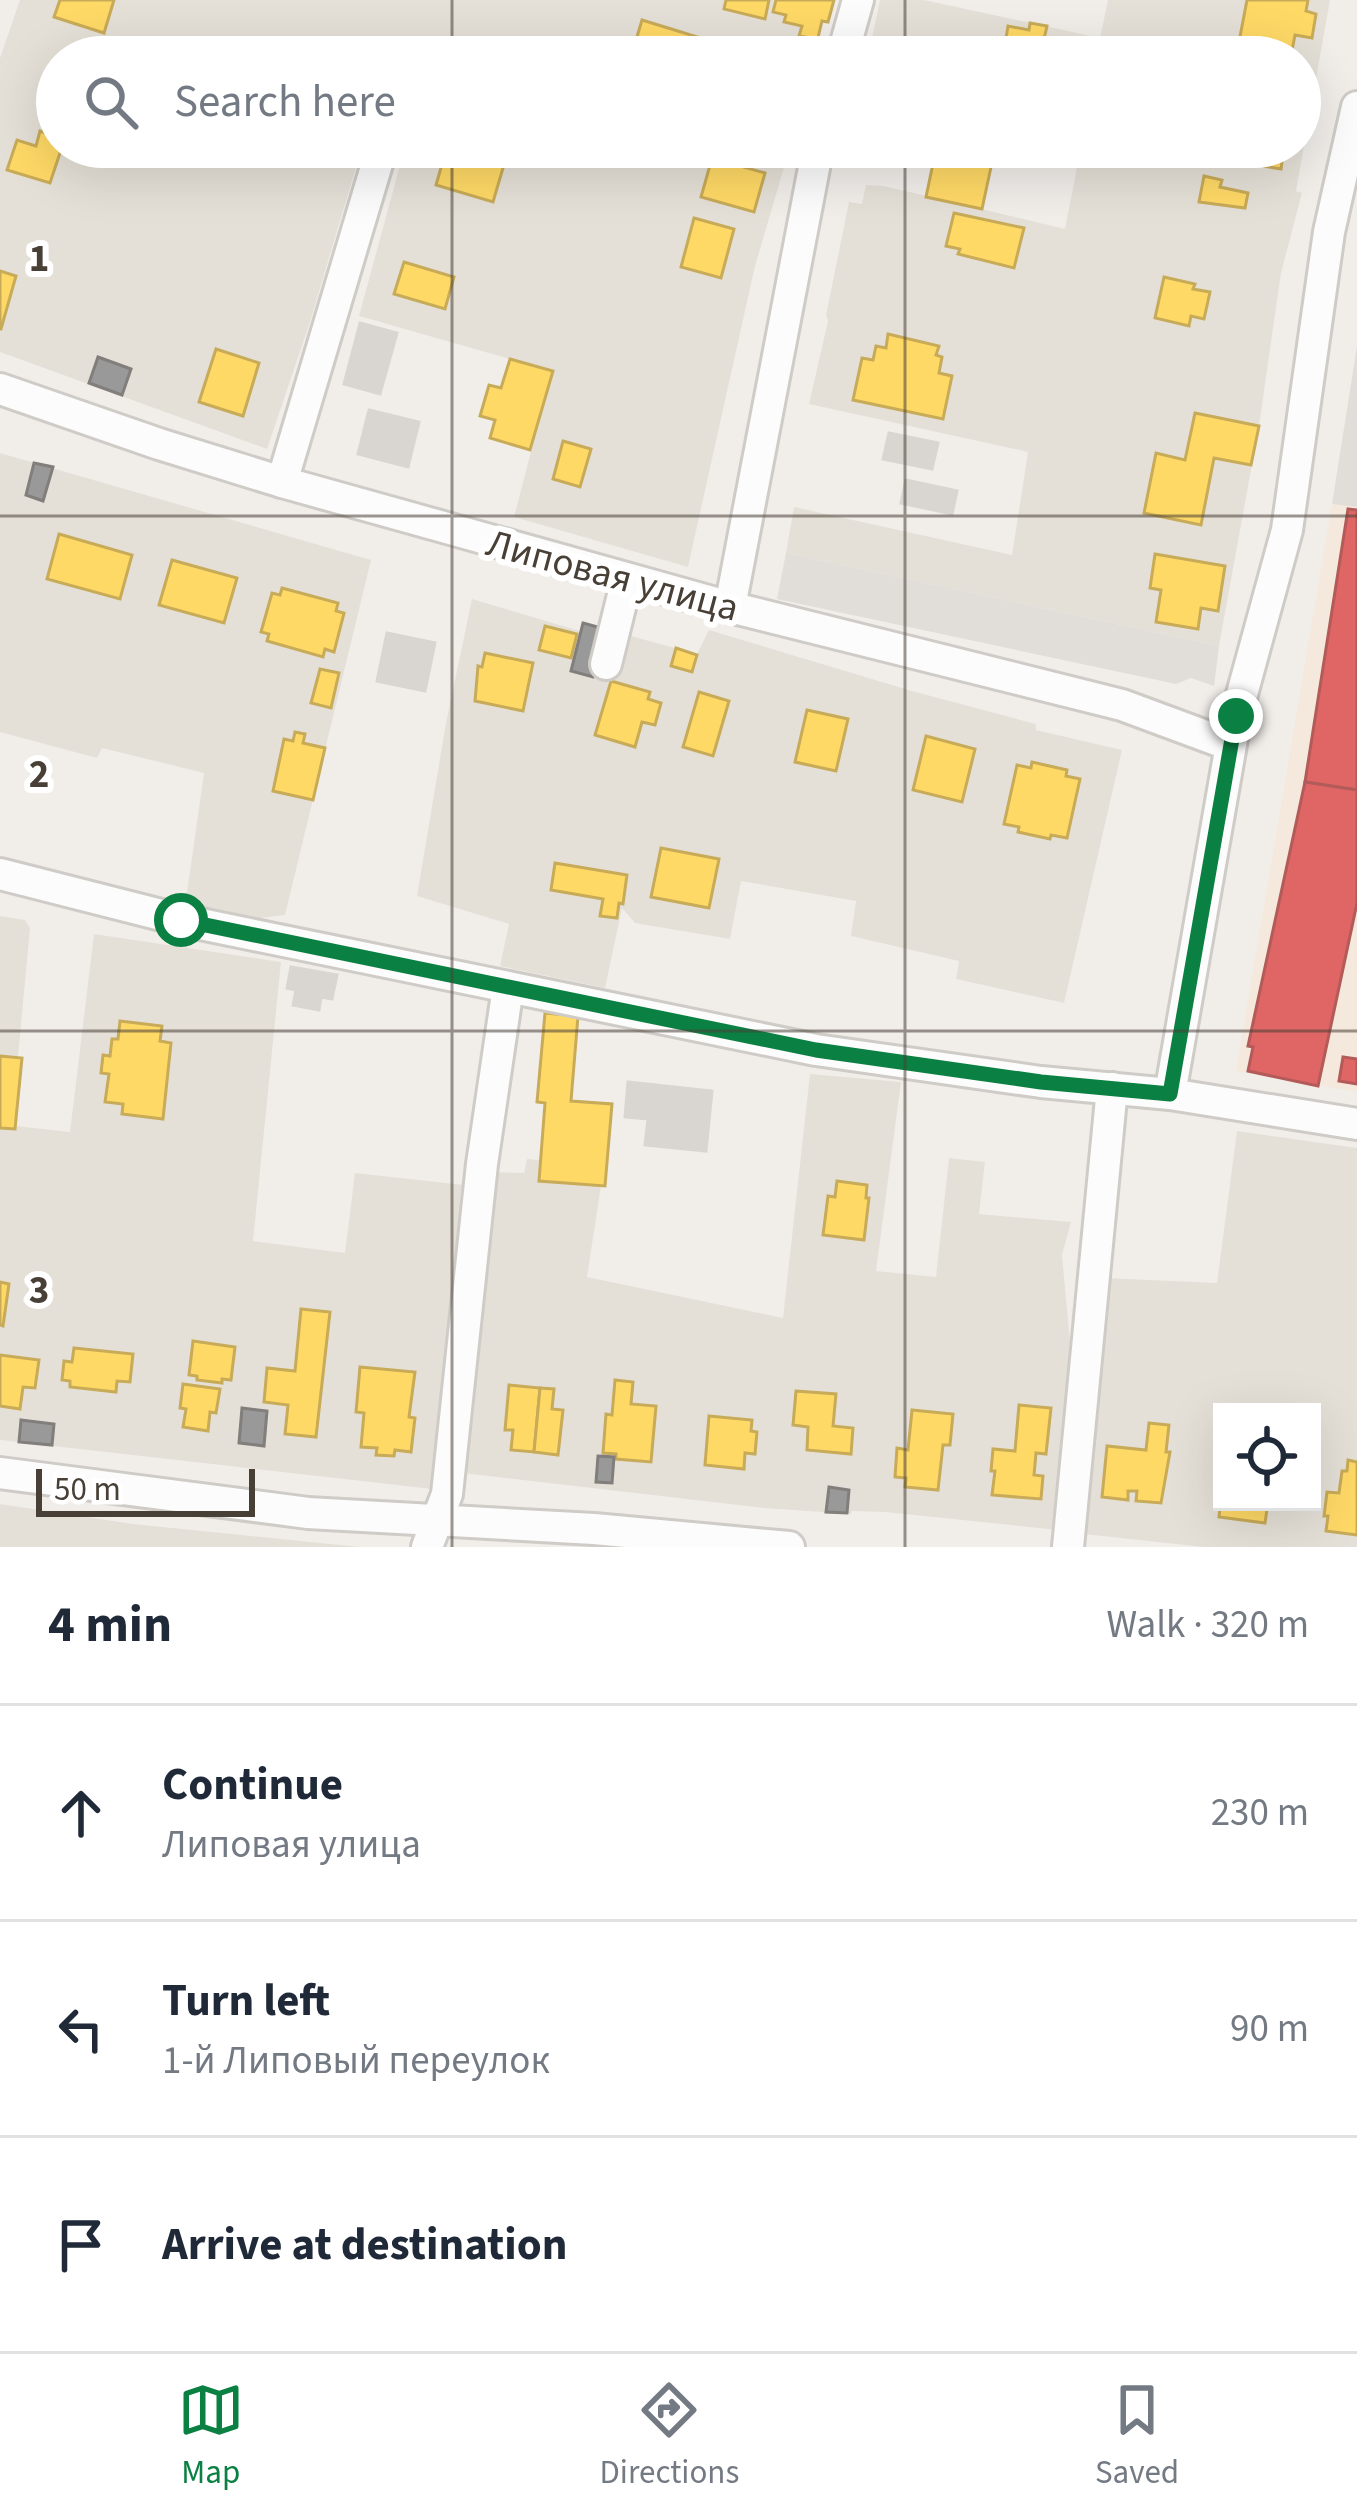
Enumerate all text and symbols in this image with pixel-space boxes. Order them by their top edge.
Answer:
search box [36,36,1321,168]
icon: search [78,69,144,135]
text: Search here [174,70,396,134]
text: 1 [29,231,49,287]
street label: Липовая улица [480,515,745,636]
route end [1209,689,1263,743]
text: 2 [29,747,49,803]
route start [154,893,208,947]
text: 3 [29,1263,49,1319]
map controls [1213,1403,1321,1511]
button: locate [1213,1403,1321,1511]
scale bar [36,1463,255,1516]
text: 50 m [54,1466,121,1513]
text: 4 min [48,1589,172,1661]
text: Walk · 320 m [1106,1597,1309,1653]
text: Continue [162,1753,343,1817]
icon: ahead [48,1780,114,1846]
text: 230 m [1211,1785,1309,1841]
text: Липовая улица [162,1817,421,1873]
text: Turn left [162,1969,330,2033]
icon: left [48,1996,114,2062]
text: 90 m [1230,2001,1309,2057]
text: 1-й Липовый переулок [162,2033,550,2089]
icon: arrive [48,2212,114,2278]
text: Arrive at destination [162,2213,567,2277]
tab: Map [178,2377,244,2496]
tab: Directions [600,2377,739,2496]
tab: Saved [1095,2377,1179,2496]

